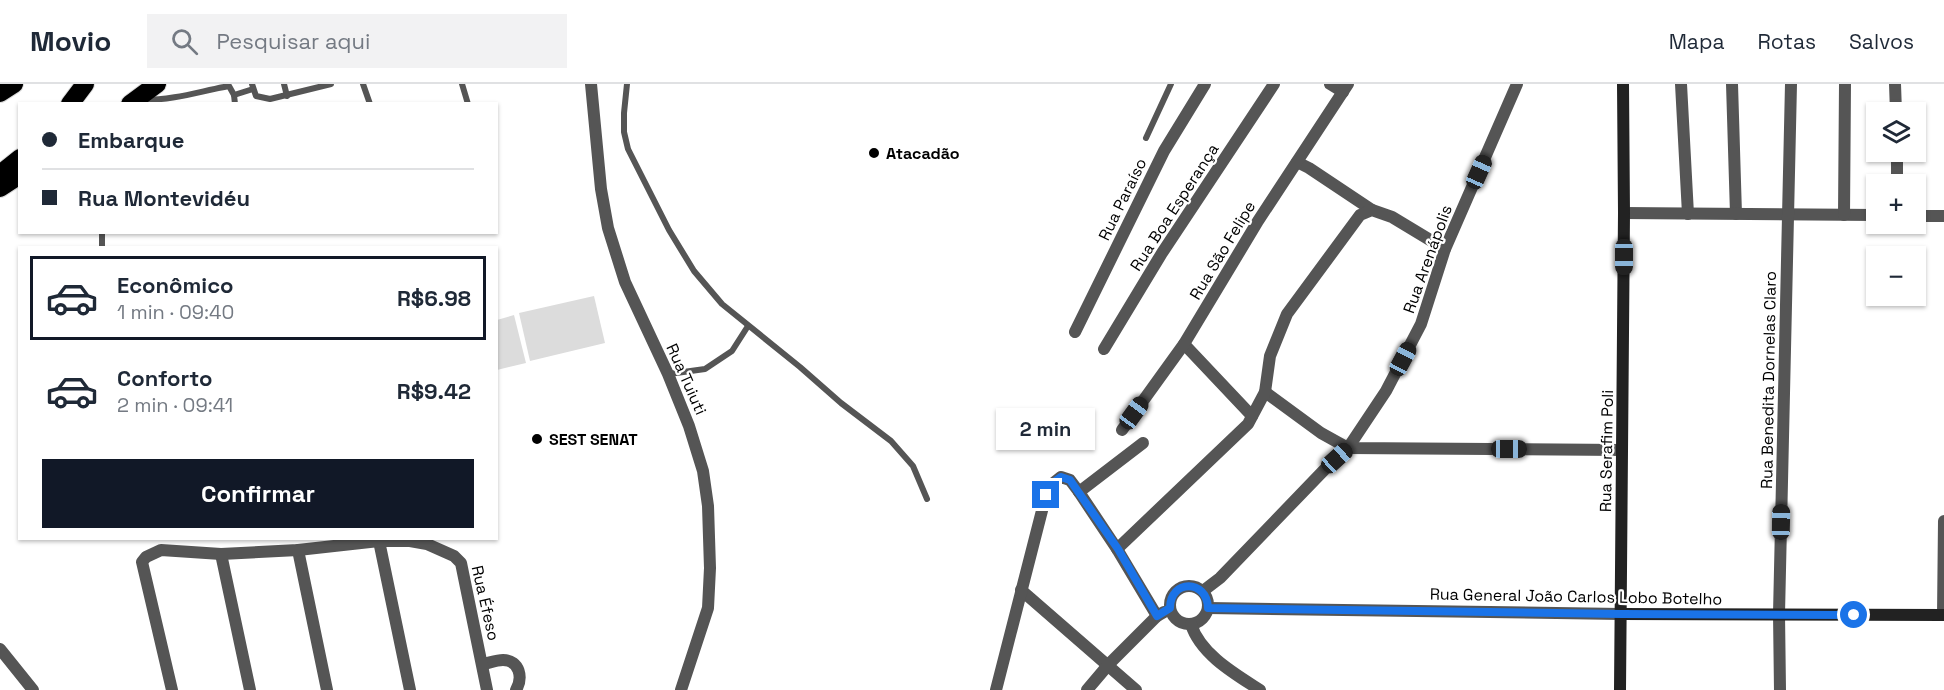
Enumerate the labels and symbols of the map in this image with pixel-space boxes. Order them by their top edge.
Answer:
street label: Rua Boa Esperança [1125,140,1223,275]
place label: Atacadão [886,143,960,164]
marker: Atacadão [867,146,881,160]
car [1463,152,1495,192]
street label: Rua Paraíso [1093,155,1151,244]
street label: Rua São Felipe [1185,197,1260,304]
street label: Rua Arenápolis [1398,202,1457,316]
car [1615,239,1633,275]
street label: Rua Benedita Dornelas Claro [1756,271,1781,489]
car [1387,339,1419,379]
street label: Rua Tuiuti [662,340,712,418]
street label: Rua Serafim Poli [1595,390,1618,512]
car [1116,393,1152,433]
callout: 2 min [996,408,1096,450]
place label: SEST SENAT [549,429,638,450]
marker: SEST SENAT [530,432,544,446]
car [1318,439,1356,477]
car [1491,440,1527,458]
route end [1032,481,1059,508]
car [1772,504,1790,540]
street label: Rua Éfeso [467,563,504,643]
street label: Rua General João Carlos Lobo Botelho [1430,583,1722,610]
route start [1840,601,1867,628]

